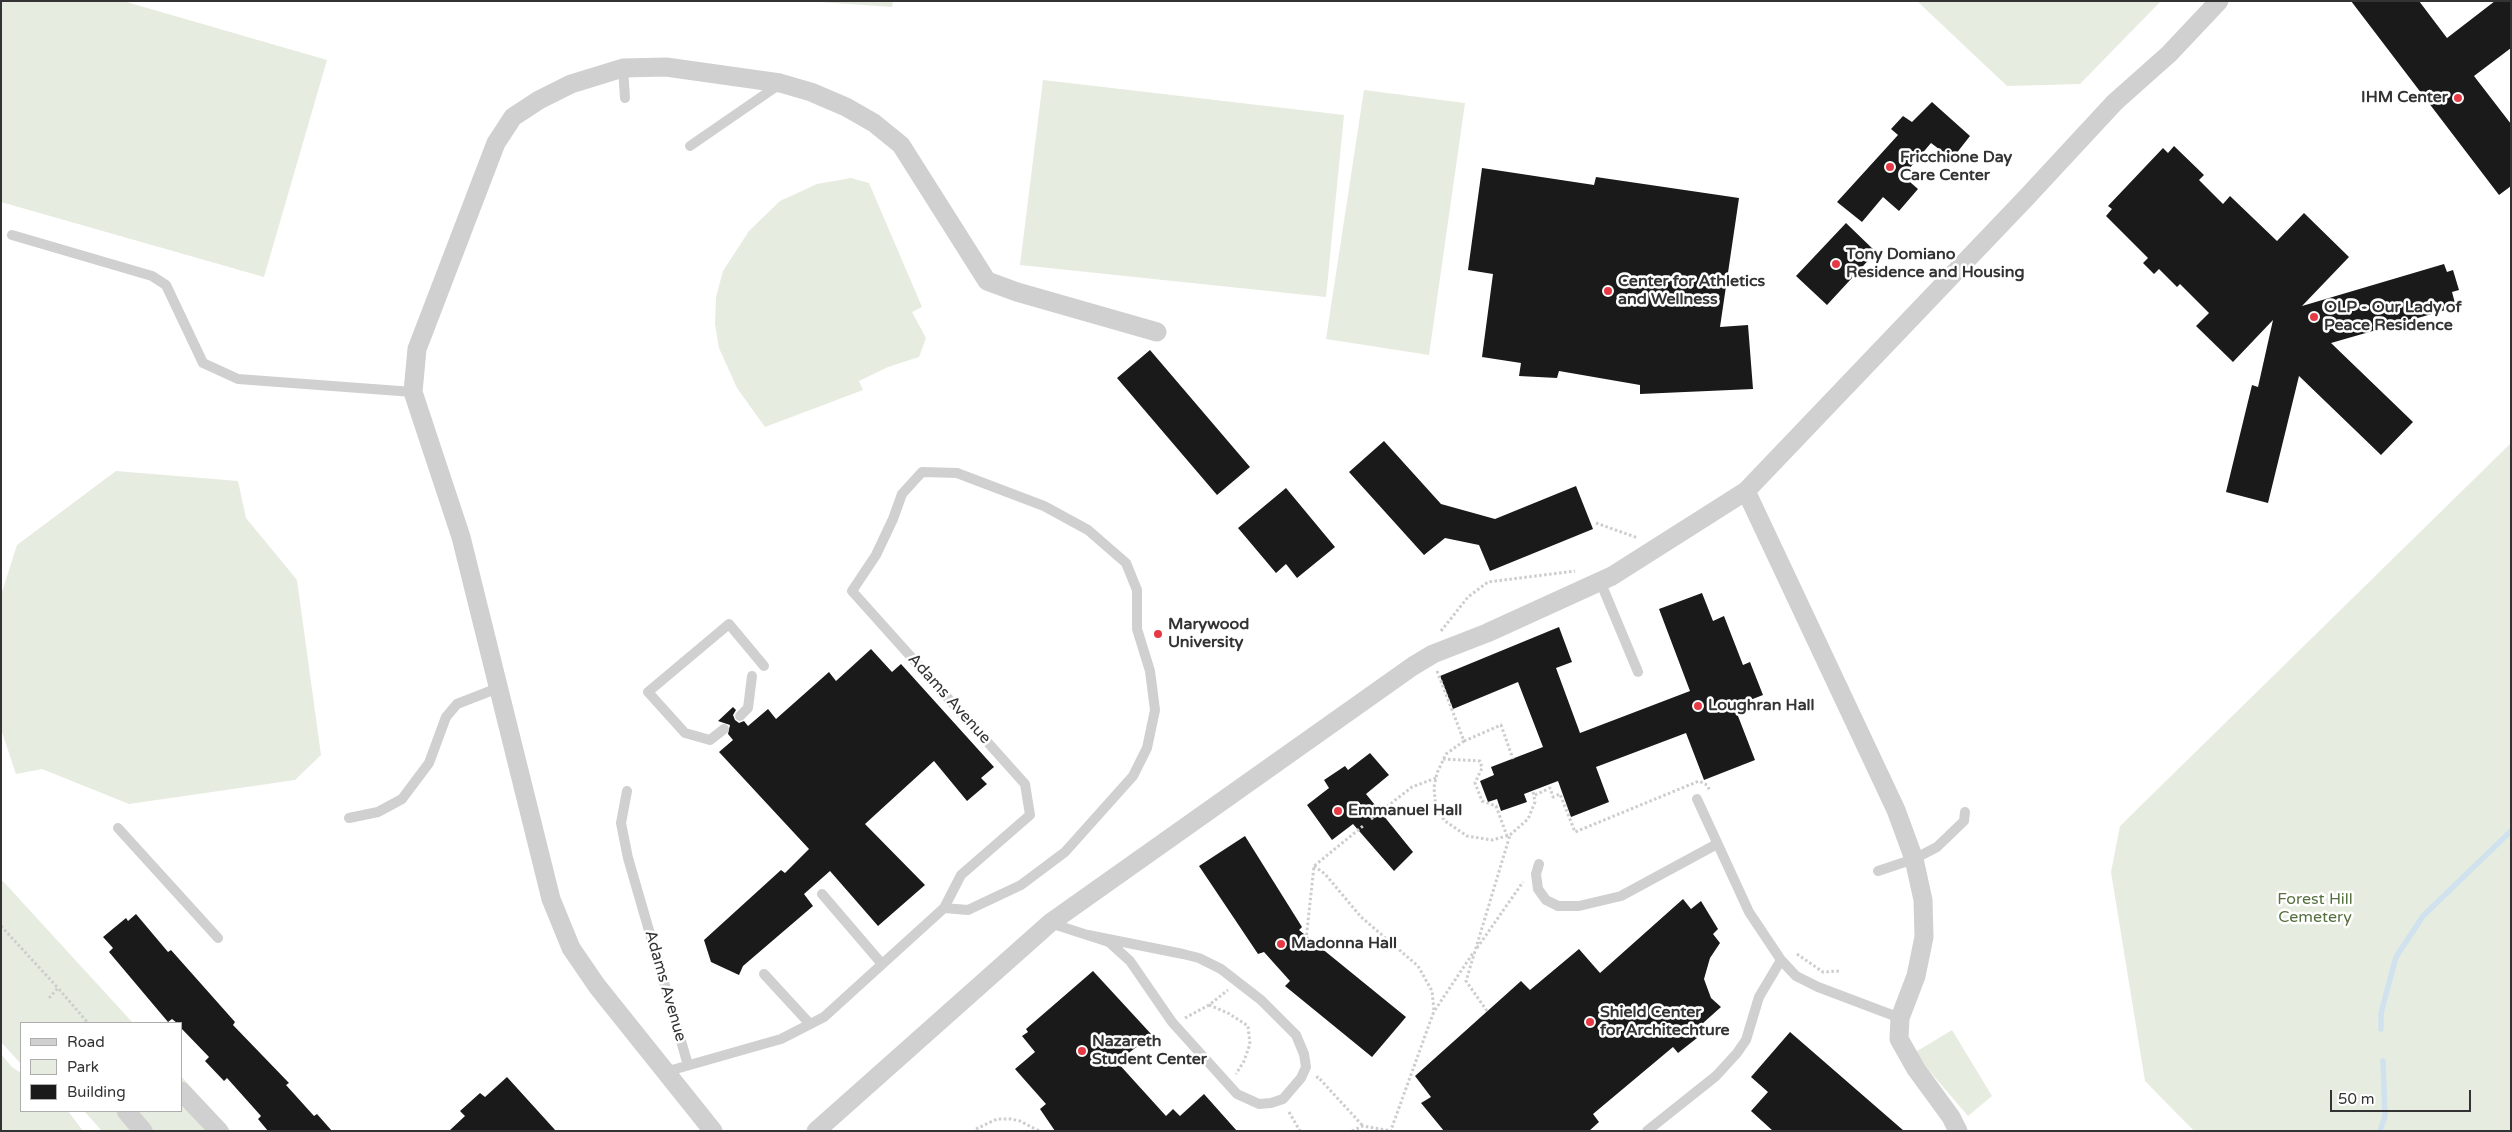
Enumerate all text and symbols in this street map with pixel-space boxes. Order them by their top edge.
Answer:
place label: IHM Center [2361,88,2448,108]
marker: IHM Center [2452,92,2464,104]
place label: Fricchione Day Care Center [1900,148,2012,186]
marker: Fricchione Day Care Center [1884,161,1896,173]
place label: Tony Domiano Residence and Housing [1846,245,2025,283]
marker: Tony Domiano Residence and Housing [1830,258,1842,270]
place label: Center for Athletics and Wellness [1618,272,1765,310]
marker: Center for Athletics and Wellness [1602,285,1614,297]
place label: OLP - Our Lady of Peace Residence [2324,298,2462,336]
marker: OLP - Our Lady of Peace Residence [2308,311,2320,323]
place label: Marywood University [1168,615,1249,653]
marker: Marywood University [1152,628,1164,640]
street label: Adams Avenue [904,650,994,748]
place label: Loughran Hall [1708,696,1815,716]
marker: Loughran Hall [1692,700,1704,712]
place label: Emmanuel Hall [1348,801,1462,821]
marker: Emmanuel Hall [1332,805,1344,817]
park label: Forest Hill Cemetery [2277,890,2353,928]
street label: Adams Avenue [640,928,690,1044]
place label: Madonna Hall [1291,934,1397,954]
marker: Madonna Hall [1275,938,1287,950]
place label: Shield Center for Architechture [1600,1003,1730,1041]
marker: Shield Center for Architechture [1584,1016,1596,1028]
legend [20,1022,182,1112]
place label: Nazareth Student Center [1092,1032,1207,1070]
text: Road [67,1033,105,1051]
marker: Nazareth Student Center [1076,1045,1088,1057]
text: Park [67,1058,99,1076]
scale bar [2332,1080,2473,1112]
text: Building [67,1083,126,1101]
text: 50 m [2338,1090,2375,1108]

